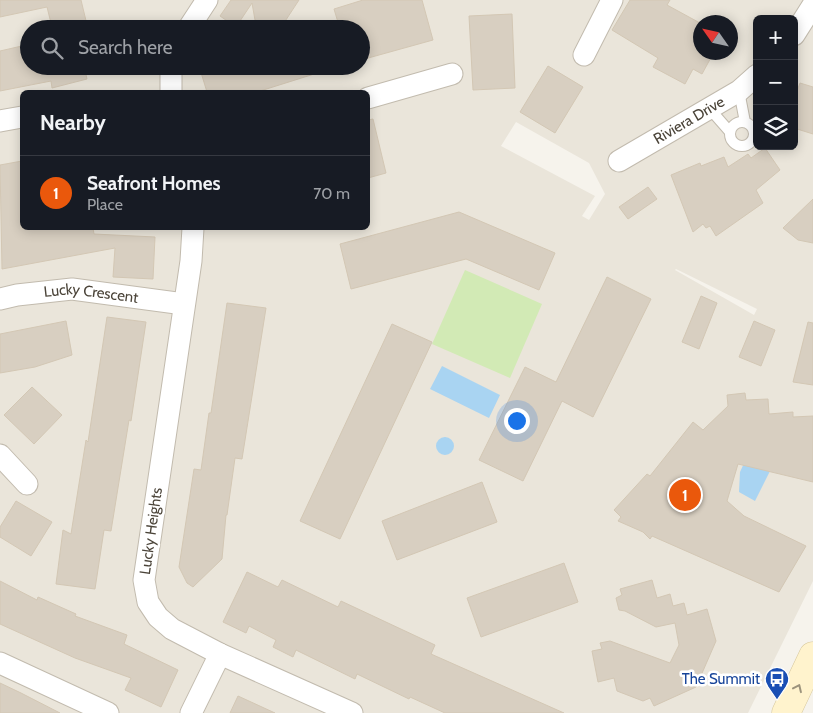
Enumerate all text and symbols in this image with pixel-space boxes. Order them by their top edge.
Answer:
north arrow [693,15,738,60]
map controls [753,15,798,150]
button: + [753,15,798,60]
search box [20,20,370,75]
icon: search [38,34,66,62]
text: Search here [78,36,172,59]
button: − [753,60,798,105]
street label: Riviera Drive [650,92,728,148]
button: layers [753,105,798,150]
text: Nearby [40,110,106,135]
text: Seafront Homes [87,172,221,195]
text: 1 [53,184,59,203]
text: 70 m [313,184,350,203]
text: Place [87,195,123,214]
street label: Lucky Crescent [43,280,139,307]
your location [504,408,530,434]
pin: 1 [669,476,701,514]
street label: Lucky Heights [136,486,166,576]
bus stop icon: The Summit [764,666,790,700]
place label: The Summit [682,670,760,688]
one-way arrow [791,684,802,693]

